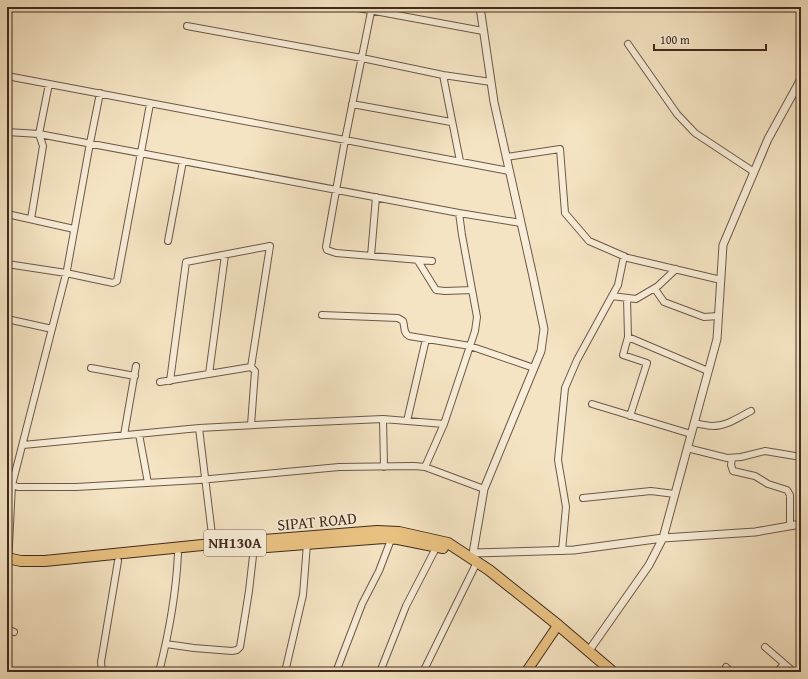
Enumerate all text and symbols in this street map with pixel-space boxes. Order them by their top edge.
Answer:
scale bar [654,26,766,52]
text: 100 m [660,31,690,48]
street label: SIPAT ROAD [276,506,358,536]
road number: NH130A [204,530,266,556]

